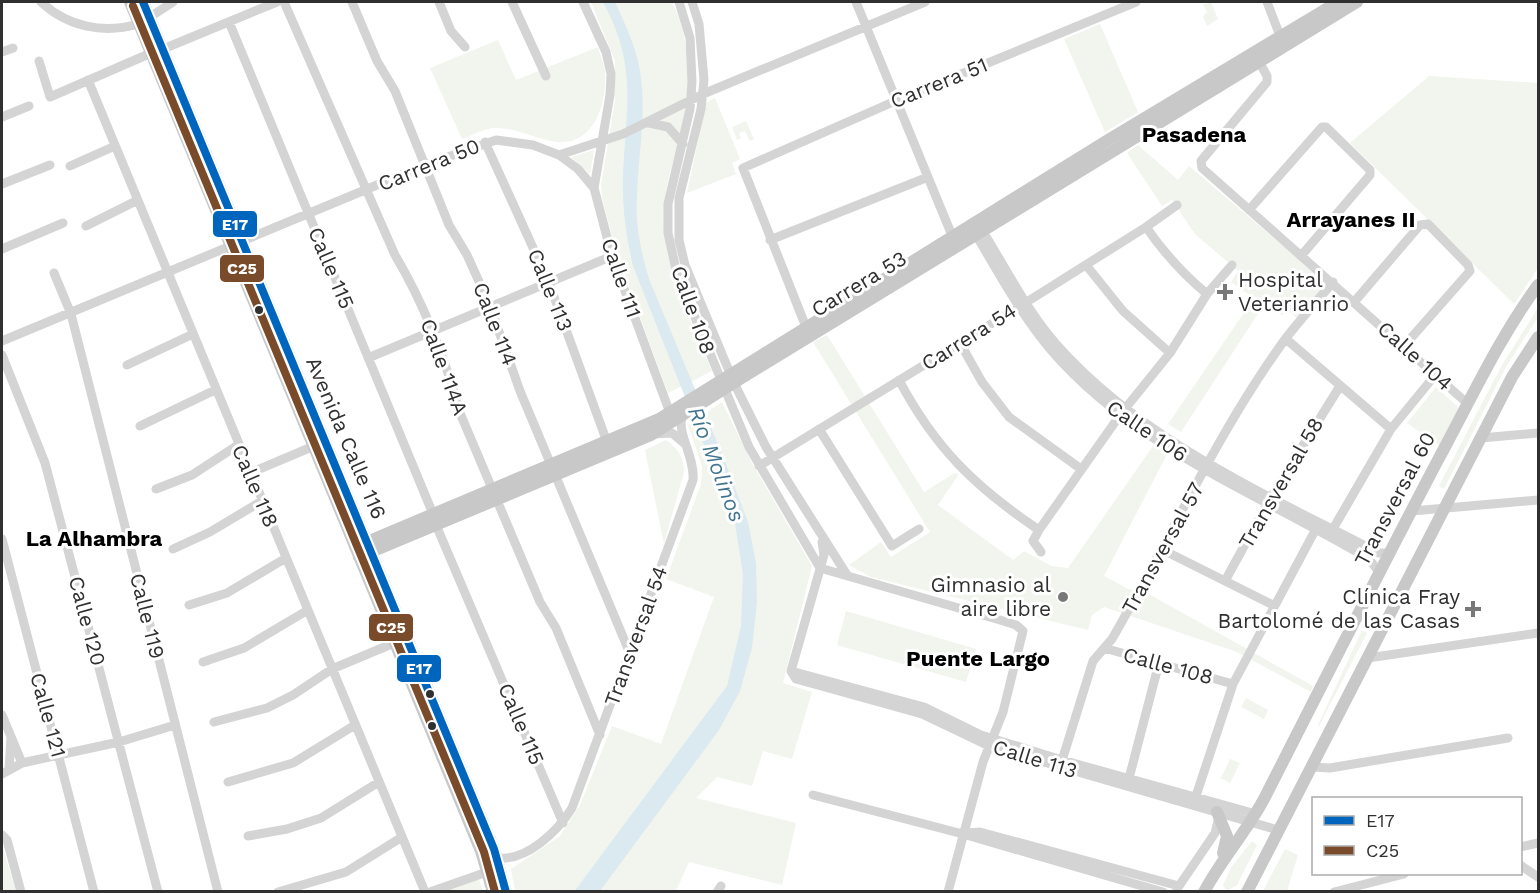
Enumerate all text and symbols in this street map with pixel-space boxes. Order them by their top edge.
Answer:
street label: Carrera 51 [887,52,991,113]
district label: Pasadena [1142,122,1247,147]
street label: Carrera 50 [374,133,483,196]
district label: Arrayanes II [1286,207,1416,232]
line badge: E17 [212,210,258,238]
text: E17 [222,215,249,234]
street label: Calle 115 [303,223,360,313]
street label: Calle 111 [596,235,647,321]
street label: Calle 113 [523,245,578,335]
street label: Carrera 53 [807,245,911,322]
line badge: C25 [219,254,265,283]
text: C25 [227,259,257,278]
street label: Calle 108 [666,262,721,357]
place label: Hospital Veterianrio [1238,267,1349,316]
street label: Calle 114 [468,279,523,369]
marker: Hospital Veterianrio [1216,283,1234,301]
street label: Carrera 54 [917,298,1021,376]
unlabelled marker [253,304,265,316]
street label: Calle 114A [415,315,474,419]
street label: Calle 104 [1373,316,1458,396]
street label: Avenida Calle 116 [301,353,392,523]
street label: Calle 106 [1102,394,1192,467]
water label: Río Molinos [683,403,750,525]
street label: Transversal 58 [1233,413,1328,553]
street label: Transversal 60 [1349,428,1440,570]
street label: Calle 118 [227,441,284,531]
street label: Transversal 57 [1116,478,1209,618]
district label: La Alhambra [26,526,163,551]
street label: Transversal 54 [599,562,672,709]
street label: Calle 119 [125,570,170,661]
place label: Gimnasio al aire libre [931,572,1052,621]
street label: Calle 120 [64,573,111,668]
place label: Clínica Fray Bartolomé de las Casas [1217,584,1460,633]
marker: Gimnasio al aire libre [1056,590,1070,604]
marker: Clínica Fray Bartolomé de las Casas [1464,600,1482,618]
line badge: C25 [368,613,414,642]
text: C25 [376,618,406,637]
street label: Calle 108 [1120,642,1216,690]
district label: Puente Largo [906,646,1050,671]
line badge: E17 [396,654,442,683]
text: E17 [406,659,433,678]
street label: Calle 121 [25,670,72,760]
street label: Calle 115 [493,679,550,769]
unlabelled marker [424,688,436,700]
unlabelled marker [426,720,438,732]
street label: Calle 113 [990,734,1080,783]
legend [1312,797,1522,875]
text: E17 [1366,810,1395,831]
text: C25 [1366,840,1399,861]

